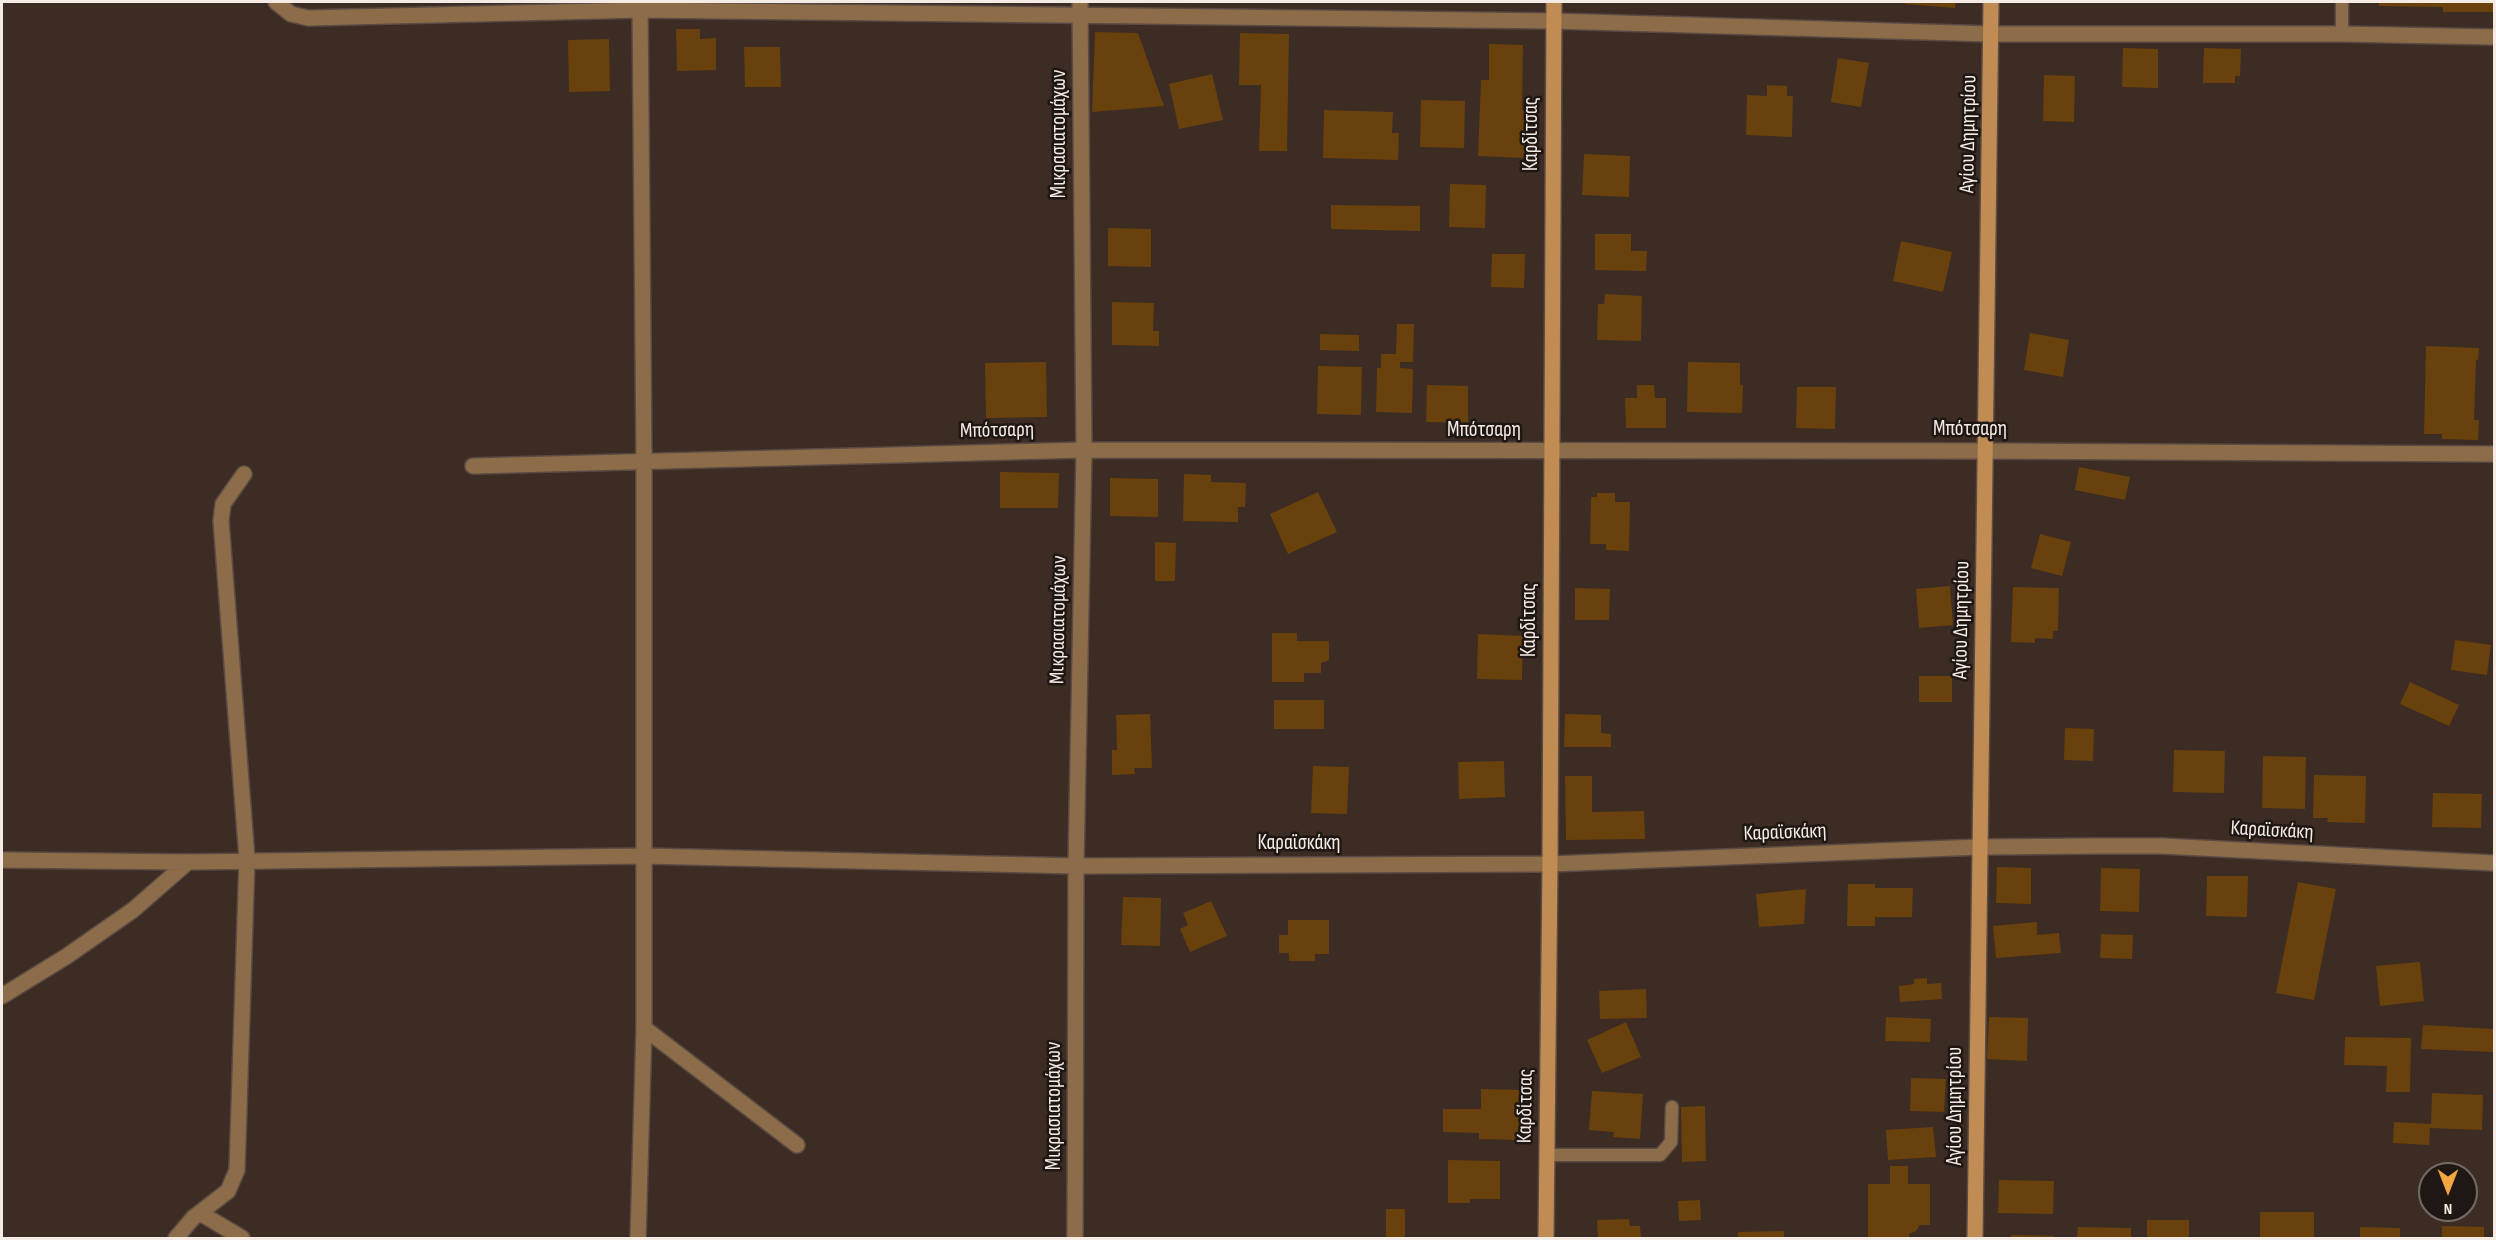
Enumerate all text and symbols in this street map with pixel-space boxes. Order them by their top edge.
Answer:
street label: Μικρασιατομάχων [1047,70,1073,198]
street label: Αγίου Δημητρίου [1955,75,1983,193]
street label: Καρδίτσας [1519,97,1545,171]
street label: Μπότσαρη [1933,417,2007,443]
street label: Μπότσαρη [960,418,1034,444]
street label: Μπότσαρη [1447,418,1521,444]
street label: Μικρασιατομάχων [1045,556,1073,684]
street label: Αγίου Δημητρίου [1948,561,1976,679]
street label: Καρδίτσας [1517,583,1543,657]
street label: Καραϊσκάκη [2230,816,2314,846]
street label: Καραϊσκάκη [1743,819,1827,847]
street label: Καραϊσκάκη [1258,831,1340,857]
street label: Μικρασιατομάχων [1042,1042,1068,1170]
street label: Αγίου Δημητρίου [1943,1047,1969,1165]
street label: Καρδίτσας [1513,1069,1539,1143]
north arrow [2418,1162,2478,1222]
text: N [2444,1199,2452,1218]

